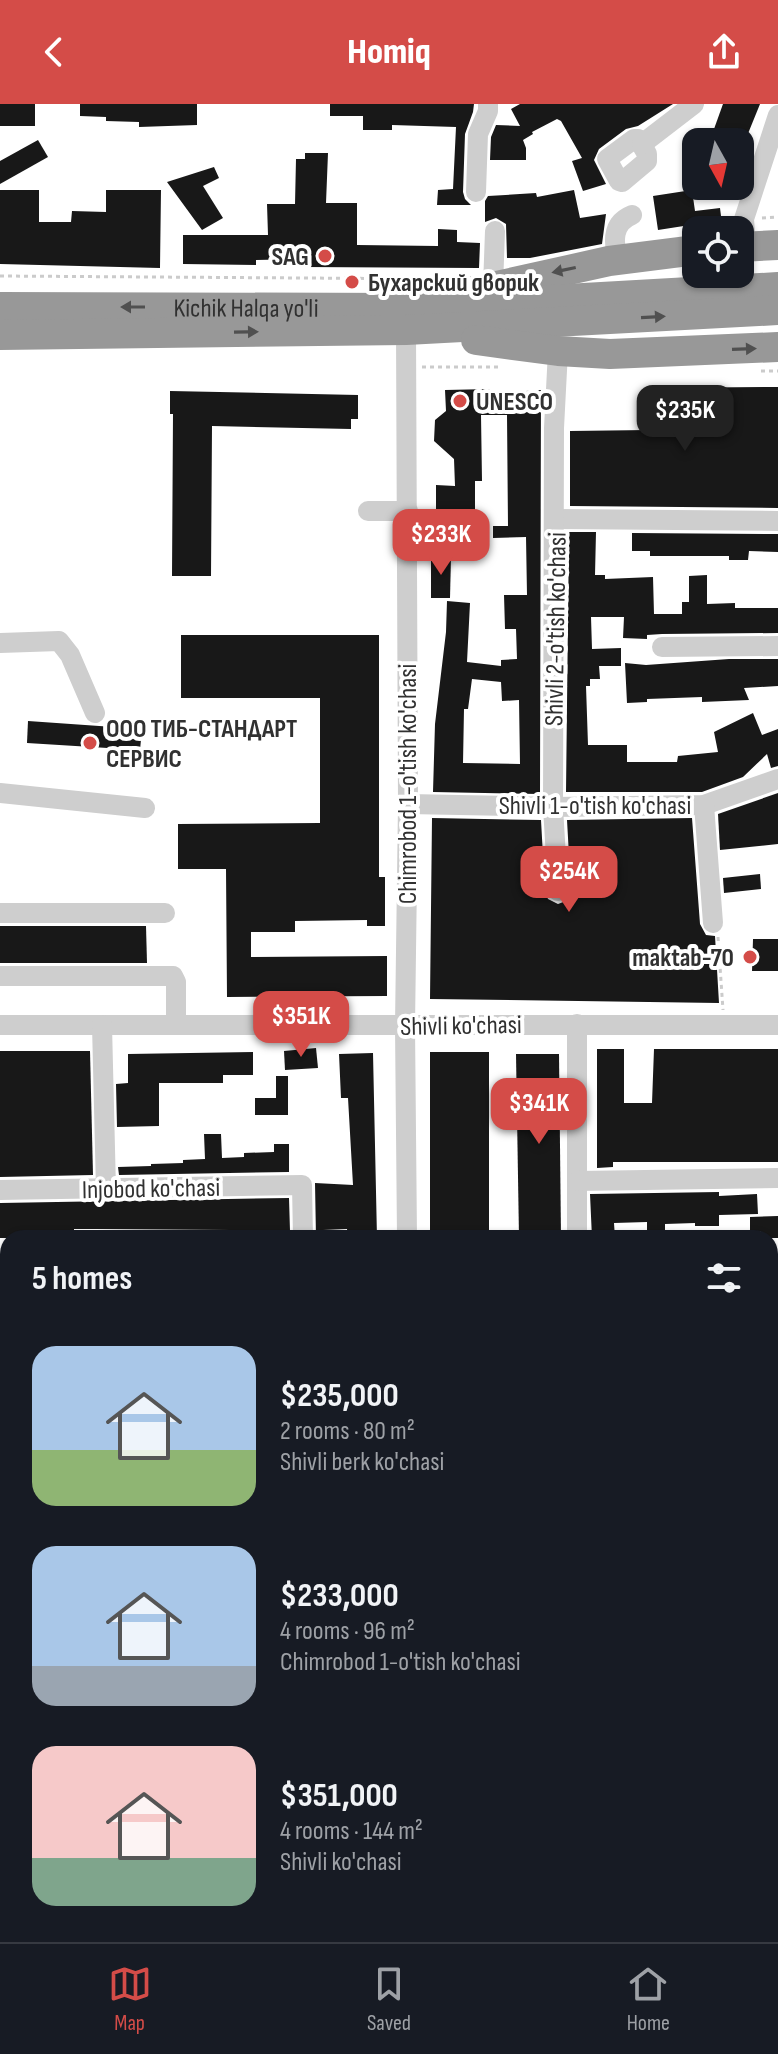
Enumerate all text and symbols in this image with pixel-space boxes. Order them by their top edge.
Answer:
icon: back [32,30,76,74]
icon: share [702,30,746,74]
text: Homiq [347,31,431,74]
north arrow [682,128,754,200]
map controls [682,128,754,288]
button: locate [682,216,754,288]
place label: SAG [272,242,309,273]
marker: SAG [316,247,334,265]
one-way arrow [551,265,576,277]
place label: Бухарский дворик [368,268,539,299]
marker: Бухарский дворик [343,273,361,291]
street label: Kichik Halqa yo'li [173,293,319,325]
one-way arrow [120,301,145,313]
one-way arrow [641,310,666,323]
one-way arrow [234,326,259,338]
one-way arrow [732,342,757,355]
pin: $235K [629,385,741,453]
place label: UNESCO [476,387,553,418]
marker: UNESCO [451,392,469,410]
text: $235K [655,395,715,426]
pin: $233K [385,509,497,577]
text: $233K [411,519,471,550]
street label: Shivli 2-o'tish ko'chasi [539,532,574,726]
street label: Chimrobod 1-o'tish ko'chasi [393,664,424,904]
place label: ООО ТИБ-СТАНДАРТ СЕРВИС [106,714,297,775]
marker: ООО ТИБ-СТАНДАРТ СЕРВИС [81,734,99,752]
street label: Shivli 1-o'tish ko'chasi [499,791,691,822]
pin: $254K [513,846,625,914]
text: $254K [538,856,600,887]
place label: maktab-70 [632,943,734,974]
marker: maktab-70 [741,948,759,966]
pin: $351K [245,991,357,1059]
text: $351K [271,1001,331,1032]
street label: Shivli ko'chasi [400,1010,522,1043]
pin: $341K [483,1078,595,1146]
text: $341K [509,1088,569,1119]
street label: Injobod ko'chasi [82,1173,221,1206]
icon: filters [702,1256,746,1300]
text: 5 homes [32,1258,132,1299]
text: $235,000 [280,1375,399,1416]
icon: home [96,1378,192,1474]
text: 2 rooms · 80 m² [280,1416,415,1447]
text: Shivli berk ko'chasi [280,1447,444,1478]
text: $233,000 [280,1575,399,1616]
icon: home [96,1578,192,1674]
text: 4 rooms · 96 m² [280,1616,415,1647]
text: Chimrobod 1-o'tish ko'chasi [280,1647,521,1678]
text: $351,000 [280,1775,398,1816]
icon: home [96,1778,192,1874]
text: 4 rooms · 144 m² [280,1816,423,1847]
text: Shivli ko'chasi [280,1847,402,1878]
tab: Map [108,1962,152,2037]
tab: Saved [367,1962,411,2037]
tab: Home [626,1962,670,2037]

